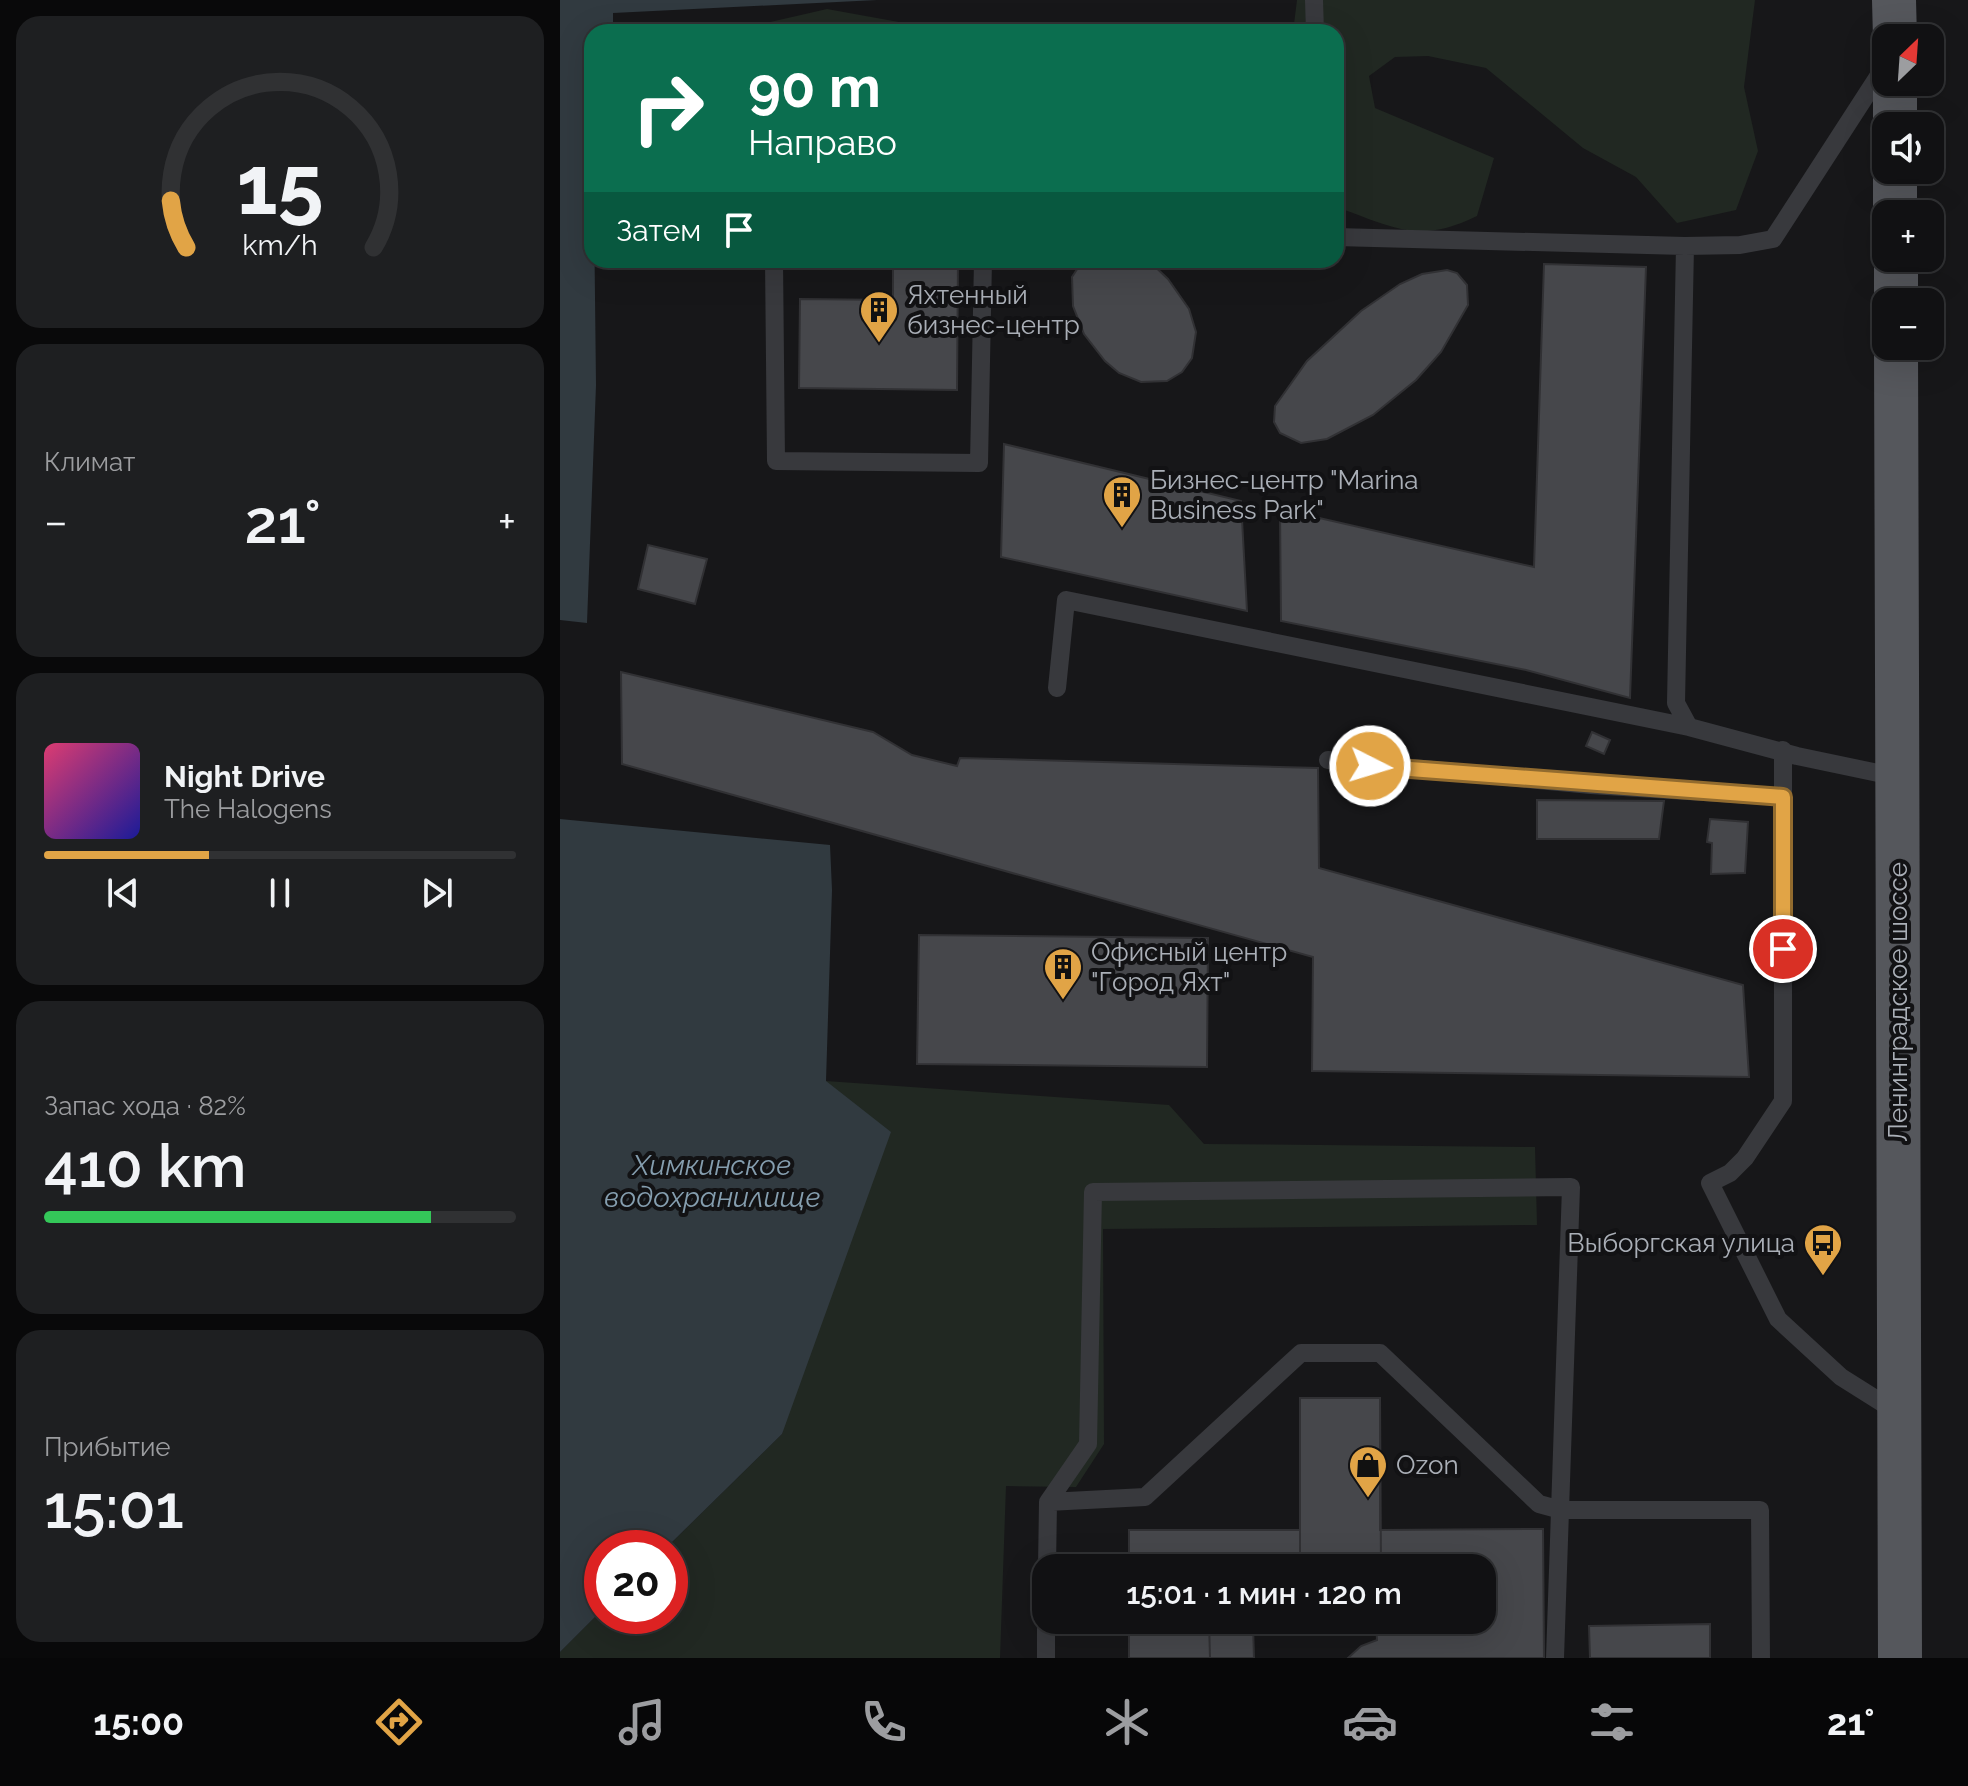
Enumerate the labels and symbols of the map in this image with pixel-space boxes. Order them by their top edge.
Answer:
north arrow [1872,24,1944,96]
place label: Яхтенный бизнес-центр [907,280,1080,340]
building icon: Яхтенный бизнес-центр [858,289,900,344]
place label: Бизнес-центр "Marina Business Park" [1150,465,1419,525]
building icon: Бизнес-центр "Marina Business Park" [1101,474,1143,529]
position arrow [1328,724,1412,808]
street label: Ленинградское шоссе [1883,862,1913,1142]
pin [1749,915,1817,983]
place label: Офисный центр "Город Яхт" [1091,937,1287,997]
building icon: Офисный центр "Город Яхт" [1042,946,1084,1001]
water label: Химкинское водохранилище [603,1149,821,1214]
bus stop icon: Выборгская улица [1802,1222,1844,1277]
place label: Выборгская улица [1567,1228,1795,1258]
shop icon: Ozon [1347,1444,1389,1499]
place label: Ozon [1396,1450,1459,1480]
speed limit sign: 20 [584,1530,688,1634]

